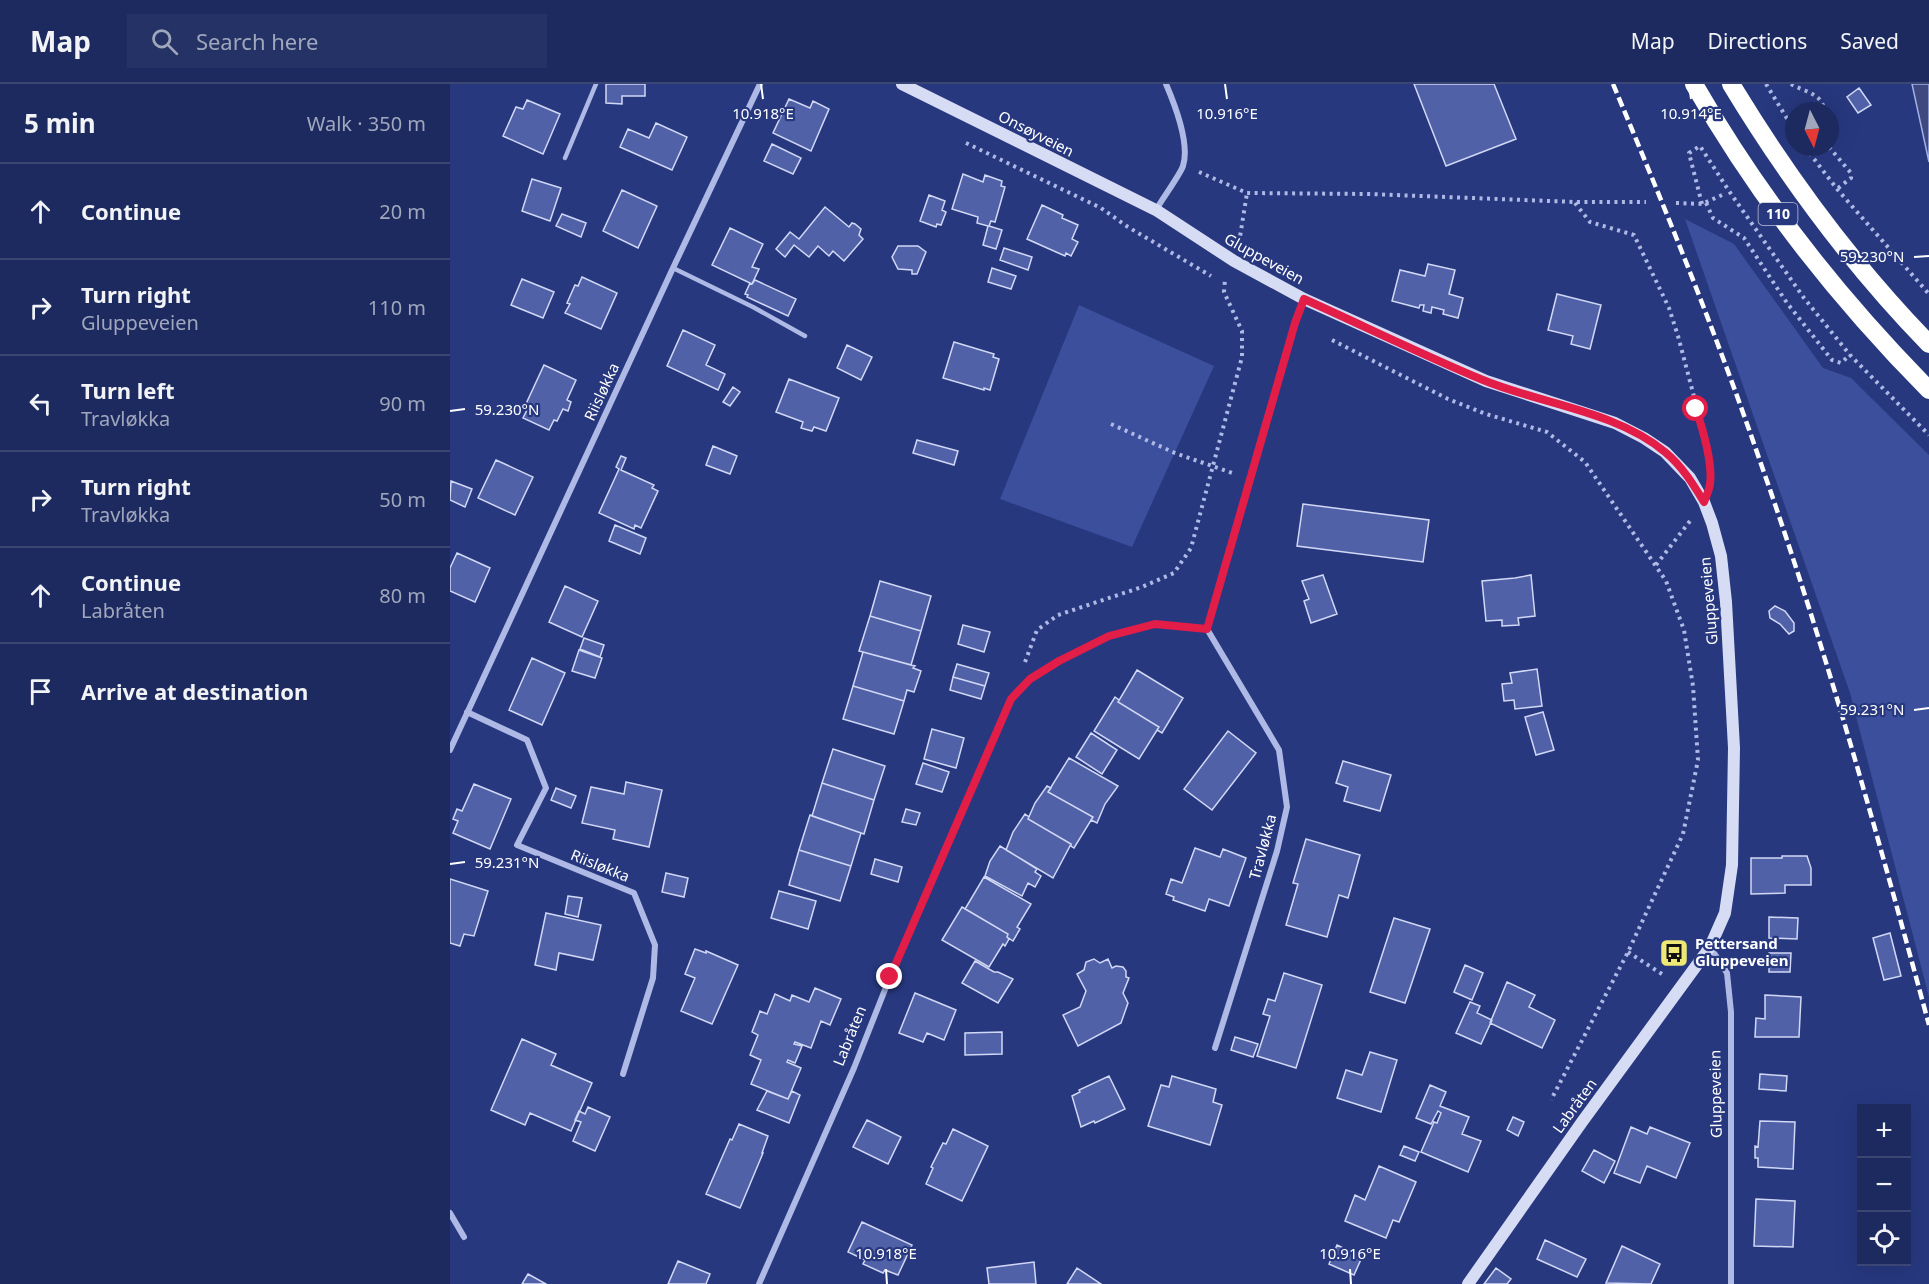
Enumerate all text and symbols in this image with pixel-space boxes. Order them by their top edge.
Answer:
search box [127,14,547,68]
text: Map [30,22,91,60]
icon: search [148,25,181,58]
text: Search here [196,26,318,56]
text: Map [1631,27,1675,55]
text: Directions [1708,27,1807,55]
text: Saved [1840,27,1899,55]
north arrow [1785,102,1839,156]
text: 10.918°E [732,103,794,123]
text: 10.916°E [1196,103,1258,123]
text: 10.914°E [1660,103,1722,123]
text: 5 min [24,105,96,141]
street label: Onsøyveien [995,106,1078,161]
text: Walk · 350 m [307,110,426,137]
icon: ahead [24,195,57,228]
text: Continue [81,196,181,226]
text: 20 m [379,198,426,225]
road number: 110 [1758,203,1798,225]
street label: Gluppeveien [1221,228,1308,288]
text: 59.230°N [1840,246,1904,266]
text: Turn right [81,279,191,309]
icon: right [24,291,57,324]
text: 110 m [368,294,426,321]
text: Gluppeveien [81,309,199,336]
street label: Riisløkka [579,359,623,424]
text: Turn left [81,375,175,405]
icon: left [24,387,57,420]
text: 90 m [379,390,426,417]
route start [1682,395,1708,421]
text: 59.230°N [475,399,539,419]
text: Travløkka [81,405,170,432]
text: Turn right [81,471,191,501]
icon: right [24,483,57,516]
text: 50 m [379,486,426,513]
text: Travløkka [81,501,170,528]
street label: Gluppeveien [1694,556,1722,646]
text: Continue [81,567,181,597]
icon: ahead [24,579,57,612]
text: 80 m [379,582,426,609]
text: Labråten [81,597,165,624]
icon: arrive [24,675,57,708]
text: Arrive at destination [81,676,308,706]
text: 59.231°N [1840,699,1904,719]
street label: Travløkka [1244,812,1280,882]
street label: Riisløkka [568,844,633,886]
text: 59.231°N [475,852,539,872]
place label: Pettersand Gluppeveien [1695,933,1788,970]
bus stop icon: Pettersand Gluppeveien [1658,937,1690,969]
route end [876,963,902,989]
street label: Labråten [828,1003,870,1069]
street label: Gluppeveien [1704,1050,1726,1138]
street label: Labråten [1548,1074,1601,1137]
map controls [1857,1104,1911,1266]
button: + [1857,1104,1911,1158]
button: − [1857,1158,1911,1212]
button: locate [1857,1212,1911,1266]
text: 10.918°E [855,1243,917,1263]
text: 10.916°E [1319,1243,1381,1263]

